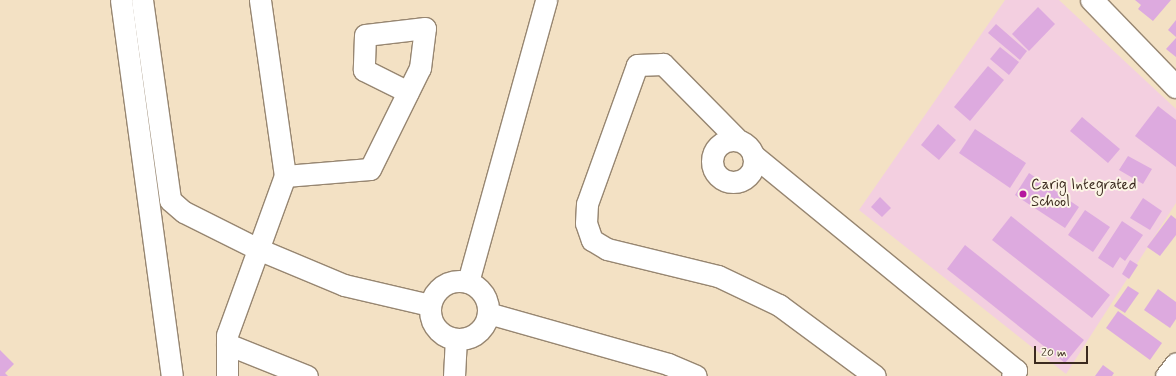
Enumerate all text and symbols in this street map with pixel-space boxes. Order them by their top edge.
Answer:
place label: Carig Integrated School [1031,176,1142,211]
marker: Carig Integrated School [1018,189,1028,199]
scale bar [1036,338,1090,364]
text: 20 m [1041,345,1067,361]

